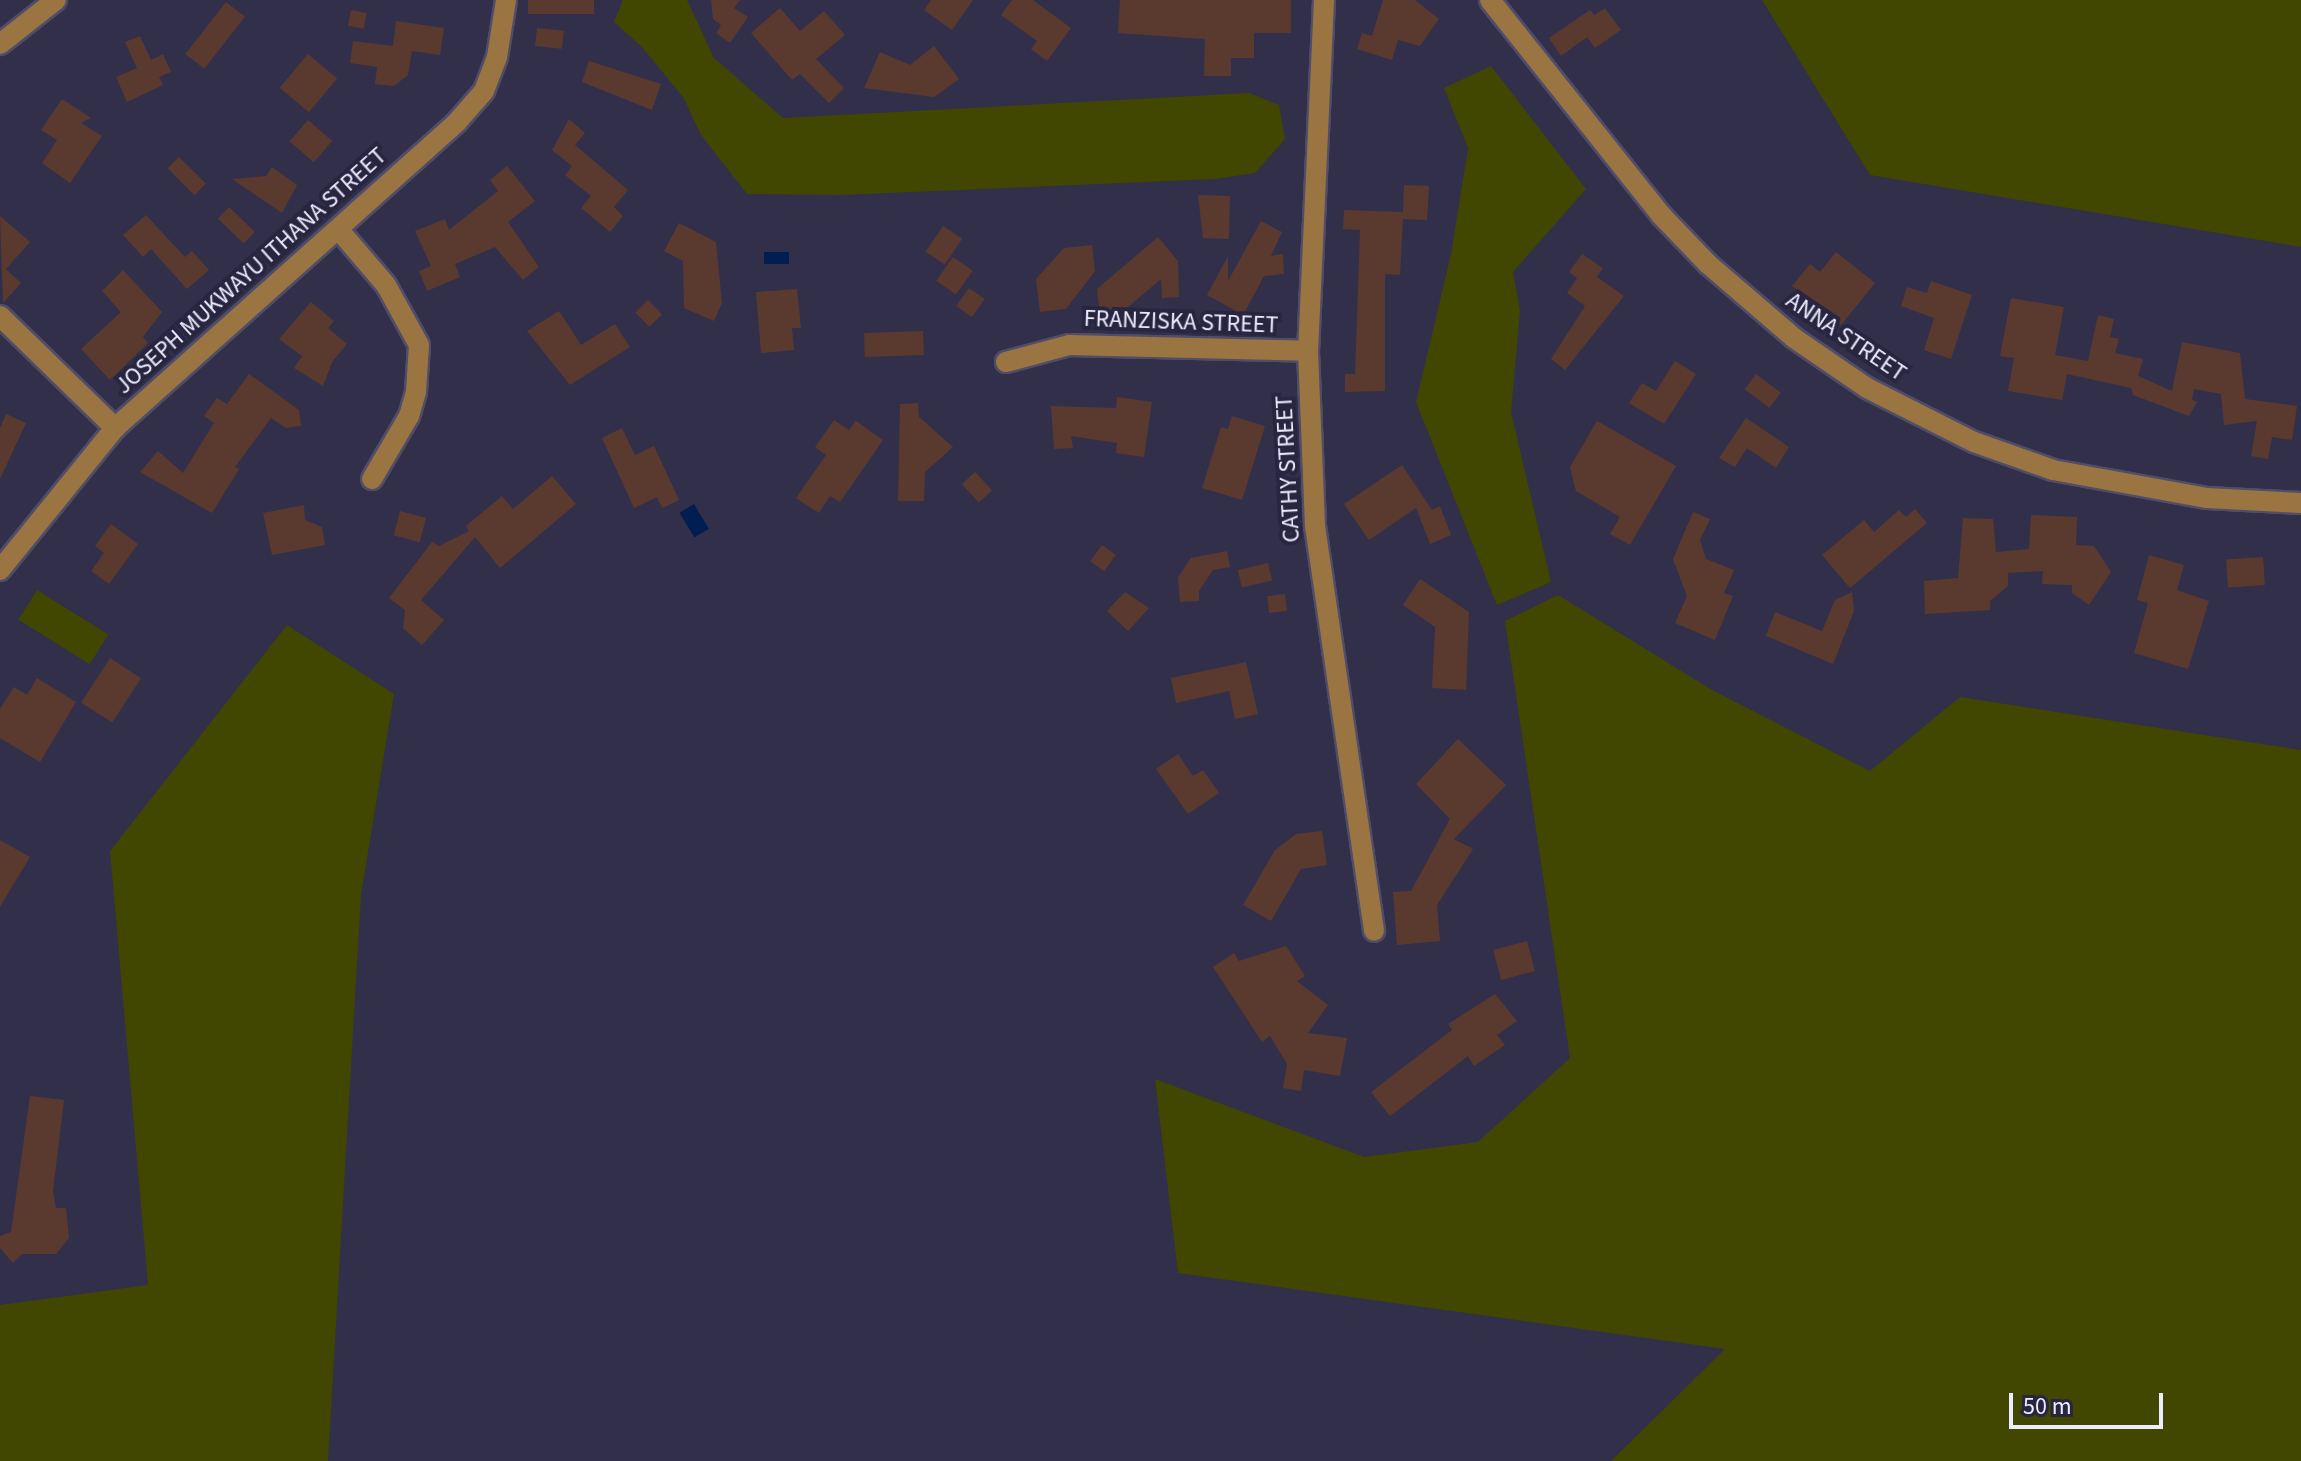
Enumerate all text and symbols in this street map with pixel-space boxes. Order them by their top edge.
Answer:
street label: JOSEPH MUKWAYU ITHANA STREET [110,142,392,400]
street label: ANNA STREET [1780,286,1912,388]
street label: FRANZISKA STREET [1083,304,1279,340]
street label: CATHY STREET [1270,395,1306,543]
scale bar [2013,1377,2167,1427]
text: 50 m [2023,1389,2072,1424]

